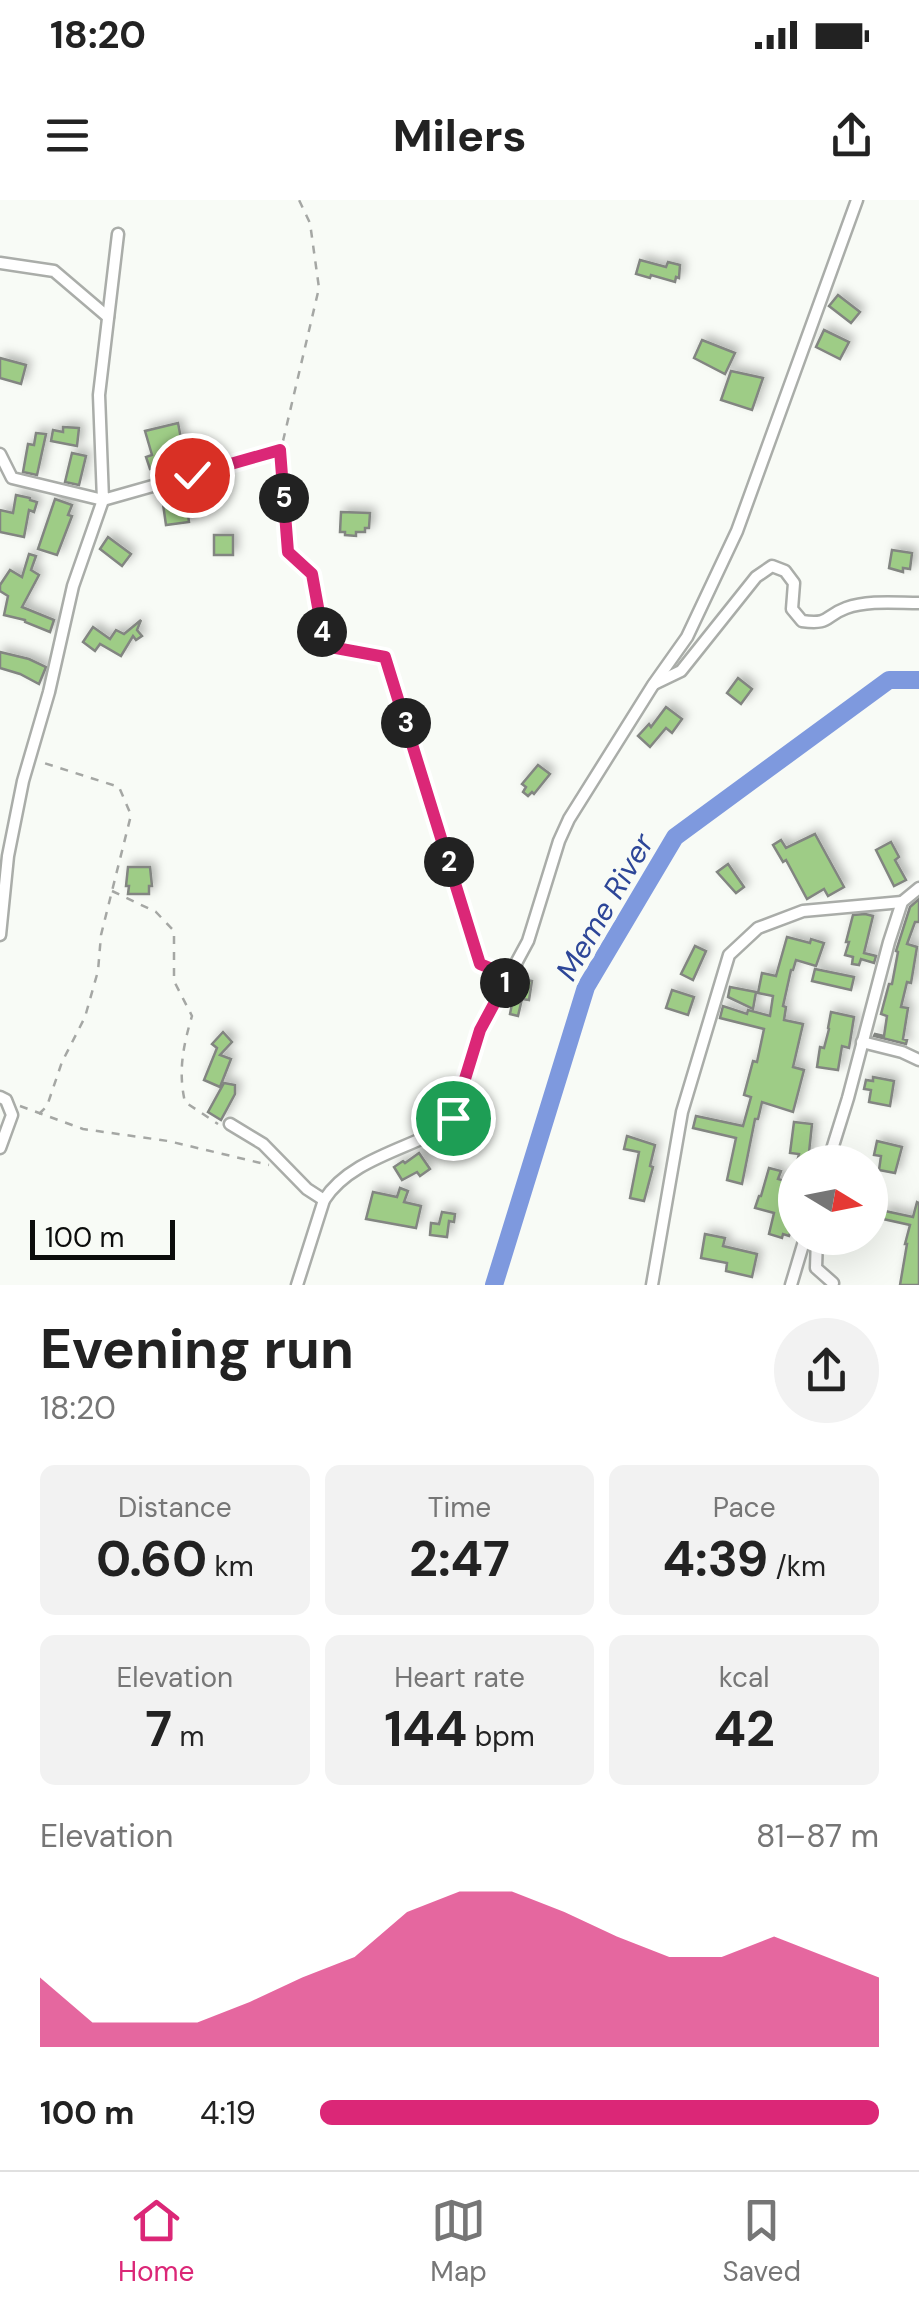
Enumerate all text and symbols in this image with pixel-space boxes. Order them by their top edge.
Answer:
text: 18:20 [50,10,146,60]
text: Milers [393,106,526,165]
icon: menu [40,108,95,163]
icon: share [824,108,879,163]
pin [150,433,235,518]
icon: check [165,448,220,503]
pin: 5 [259,473,309,523]
text: 5 [275,479,293,516]
pin: 4 [297,607,347,657]
text: 4 [313,613,331,650]
pin: 3 [381,698,431,748]
text: 3 [398,704,414,741]
water label: Meme River [547,825,663,987]
pin: 2 [424,837,474,887]
text: 2 [441,843,457,880]
pin: 1 [480,958,530,1008]
text: 1 [500,964,510,1001]
pin [411,1076,496,1161]
icon: arrive [426,1091,481,1146]
north arrow [778,1145,888,1255]
map controls [778,1145,888,1255]
scale bar [30,1215,175,1260]
text: 100 m [45,1219,124,1256]
text: Evening run [40,1313,354,1385]
button: share [774,1318,879,1423]
text: 18:20 [40,1387,116,1429]
text: Distance [118,1489,232,1526]
text: Time [428,1489,491,1526]
text: Pace [713,1489,776,1526]
text: 0.60 [96,1526,207,1592]
text: 2:47 [409,1526,510,1592]
text: 4:39 [662,1526,768,1592]
text: km [207,1548,254,1585]
text: /km [768,1548,826,1585]
text: Elevation [116,1659,233,1696]
text: Heart rate [394,1659,525,1696]
text: kcal [719,1659,769,1696]
text: 7 [145,1696,172,1762]
text: 144 [384,1696,467,1762]
text: 42 [713,1696,775,1762]
text: m [172,1718,204,1755]
text: bpm [467,1718,535,1755]
text: Elevation [40,1815,173,1857]
text: 81–87 m [756,1815,879,1857]
text: 100 m [40,2092,134,2134]
text: 4:19 [200,2092,256,2134]
tab: Home [118,2193,194,2290]
tab: Map [430,2193,487,2290]
tab: Saved [723,2193,801,2290]

